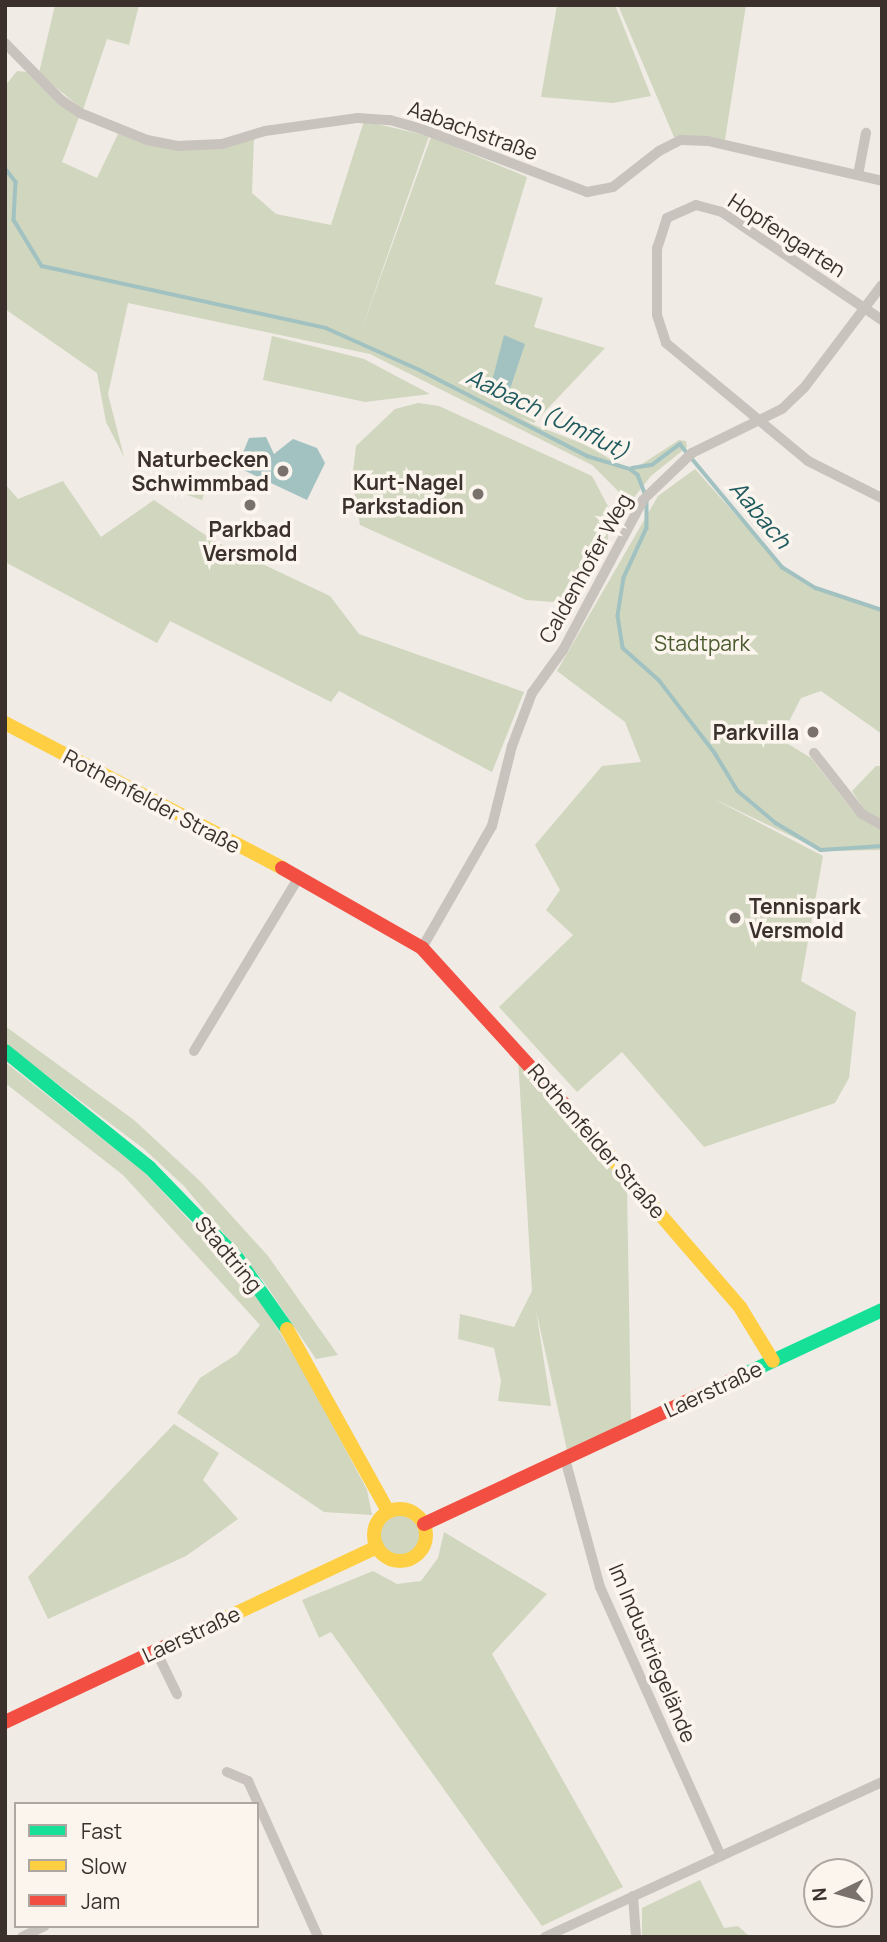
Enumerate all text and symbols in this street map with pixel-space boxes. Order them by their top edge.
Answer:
street label: Aabachstraße [405,95,541,165]
street label: Hopfengarten [724,188,850,282]
water label: Aabach (Umflut) [462,362,634,464]
place label: Naturbecken Schwimmbad [131,446,269,496]
marker: Naturbecken Schwimmbad [275,463,291,479]
place label: Kurt-Nagel Parkstadion [342,469,464,519]
water label: Aabach [725,474,797,554]
marker: Kurt-Nagel Parkstadion [470,486,486,502]
street label: Caldenhofer Weg [533,489,637,647]
marker: Parkbad Versmold [242,497,258,513]
place label: Parkbad Versmold [203,516,297,566]
park label: Stadtpark [654,630,750,656]
place label: Parkvilla [713,719,799,745]
marker: Parkvilla [805,724,821,740]
street label: Rothenfelder Straße [59,744,245,858]
place label: Tennispark Versmold [749,893,861,943]
marker: Tennispark Versmold [727,910,743,926]
street label: Rothenfelder Straße [523,1059,671,1223]
street label: Stadtring [190,1211,268,1297]
street label: Laerstraße [660,1355,766,1423]
street label: Im Industriegelände [604,1560,702,1746]
street label: Laerstraße [138,1600,244,1668]
legend [14,1802,259,1928]
text: Fast [81,1817,122,1845]
text: Slow [81,1852,127,1880]
north arrow [803,1858,873,1928]
text: Jam [81,1887,120,1915]
text: N [806,1887,833,1903]

